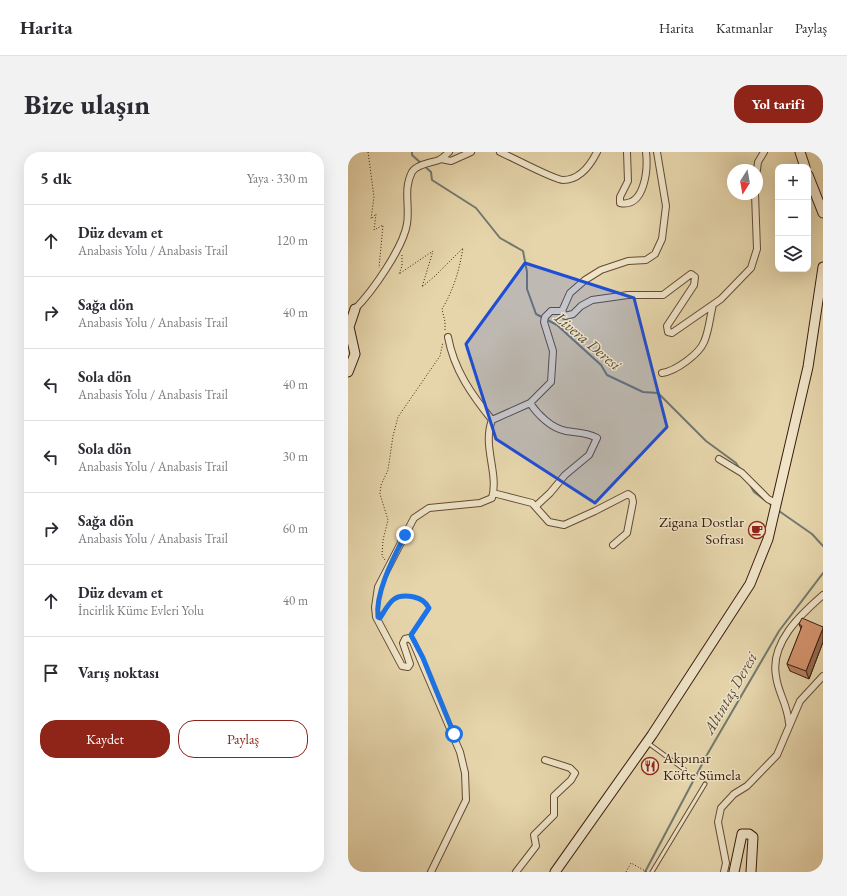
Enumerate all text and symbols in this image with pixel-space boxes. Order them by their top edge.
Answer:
text: Harita [20,15,72,40]
text: Harita [659,19,694,37]
text: Katmanlar [716,19,773,37]
text: Paylaş [795,19,827,37]
button: Yol tarifi [734,85,823,123]
text: Bize ulaşın [24,86,150,122]
north arrow [727,164,763,200]
map controls [775,164,811,272]
button: + [775,164,811,200]
text: 5 dk [40,167,72,189]
text: Yaya · 330 m [247,170,308,187]
button: − [775,200,811,236]
text: Düz devam et [78,223,163,242]
icon: ahead [40,230,62,252]
text: 120 m [277,232,308,249]
button: layers [775,236,811,272]
text: Anabasis Yolu / Anabasis Trail [78,242,228,259]
text: Sağa dön [78,295,134,314]
icon: right [40,302,62,324]
text: 40 m [283,304,308,321]
water label: Livera Deresi [550,306,627,376]
text: Anabasis Yolu / Anabasis Trail [78,314,228,331]
text: Sola dön [78,367,131,386]
icon: left [40,374,62,396]
text: 40 m [283,376,308,393]
text: Anabasis Yolu / Anabasis Trail [78,386,228,403]
text: Sola dön [78,439,131,458]
icon: left [40,446,62,468]
text: 30 m [283,448,308,465]
text: Anabasis Yolu / Anabasis Trail [78,458,228,475]
text: Sağa dön [78,511,134,530]
place label: Zigana Dostlar Sofrası [659,512,744,548]
icon: right [40,518,62,540]
text: 60 m [283,520,308,537]
cafe icon: Zigana Dostlar Sofrası [747,520,767,540]
route end [396,526,414,544]
text: Anabasis Yolu / Anabasis Trail [78,530,228,547]
text: Düz devam et [78,583,163,602]
icon: ahead [40,590,62,612]
text: 40 m [283,592,308,609]
text: İncirlik Küme Evleri Yolu [78,602,204,619]
water label: Altıntaş Deresi [698,647,762,738]
icon: arrive [40,662,62,684]
text: Varış noktası [78,663,159,682]
button: Kaydet [40,720,170,758]
button: Paylaş [178,720,308,758]
route start [445,725,463,743]
place label: Akpınar Köfte Sümela [662,748,741,784]
restaurant icon: Akpınar Köfte Sümela [640,756,660,776]

